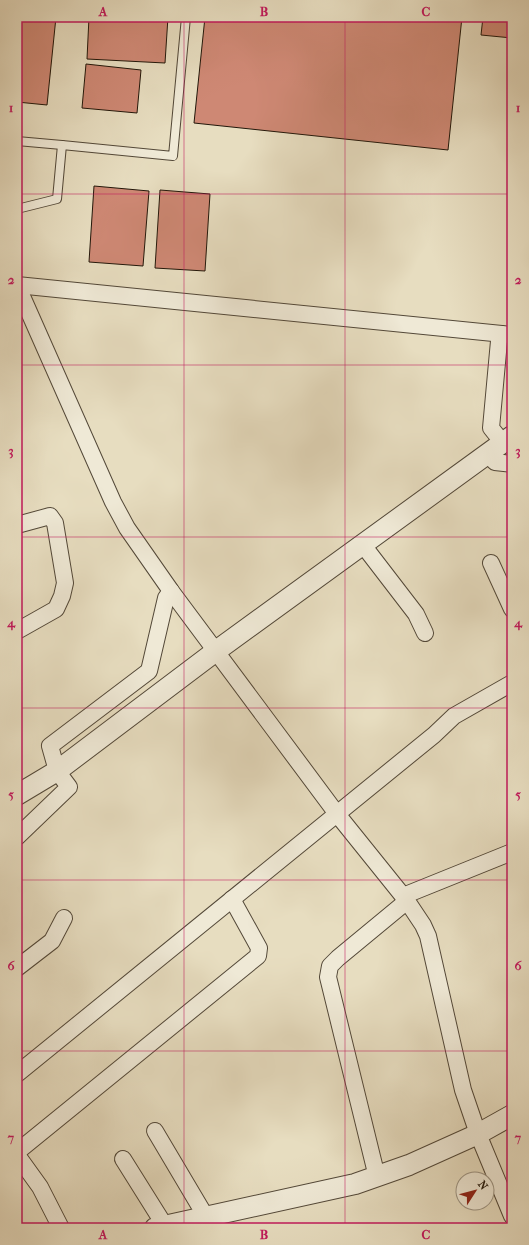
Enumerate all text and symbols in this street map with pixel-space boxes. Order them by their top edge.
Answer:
text: A [98,4,108,19]
text: B [260,4,269,19]
text: C [422,4,431,19]
text: 1 [9,100,14,115]
text: 1 [516,100,521,115]
text: 2 [8,272,15,287]
text: 2 [515,272,522,287]
text: 3 [8,443,14,459]
text: 3 [515,443,521,459]
text: 4 [6,615,16,631]
text: 4 [513,615,523,631]
text: 5 [8,787,14,802]
text: 5 [515,787,521,802]
text: 6 [7,958,15,973]
text: 6 [514,958,522,973]
text: 7 [7,1130,15,1145]
text: 7 [514,1130,522,1145]
north arrow [455,1171,495,1211]
text: N [475,1178,491,1193]
text: A [98,1227,108,1242]
text: B [260,1227,269,1242]
text: C [422,1227,431,1242]

